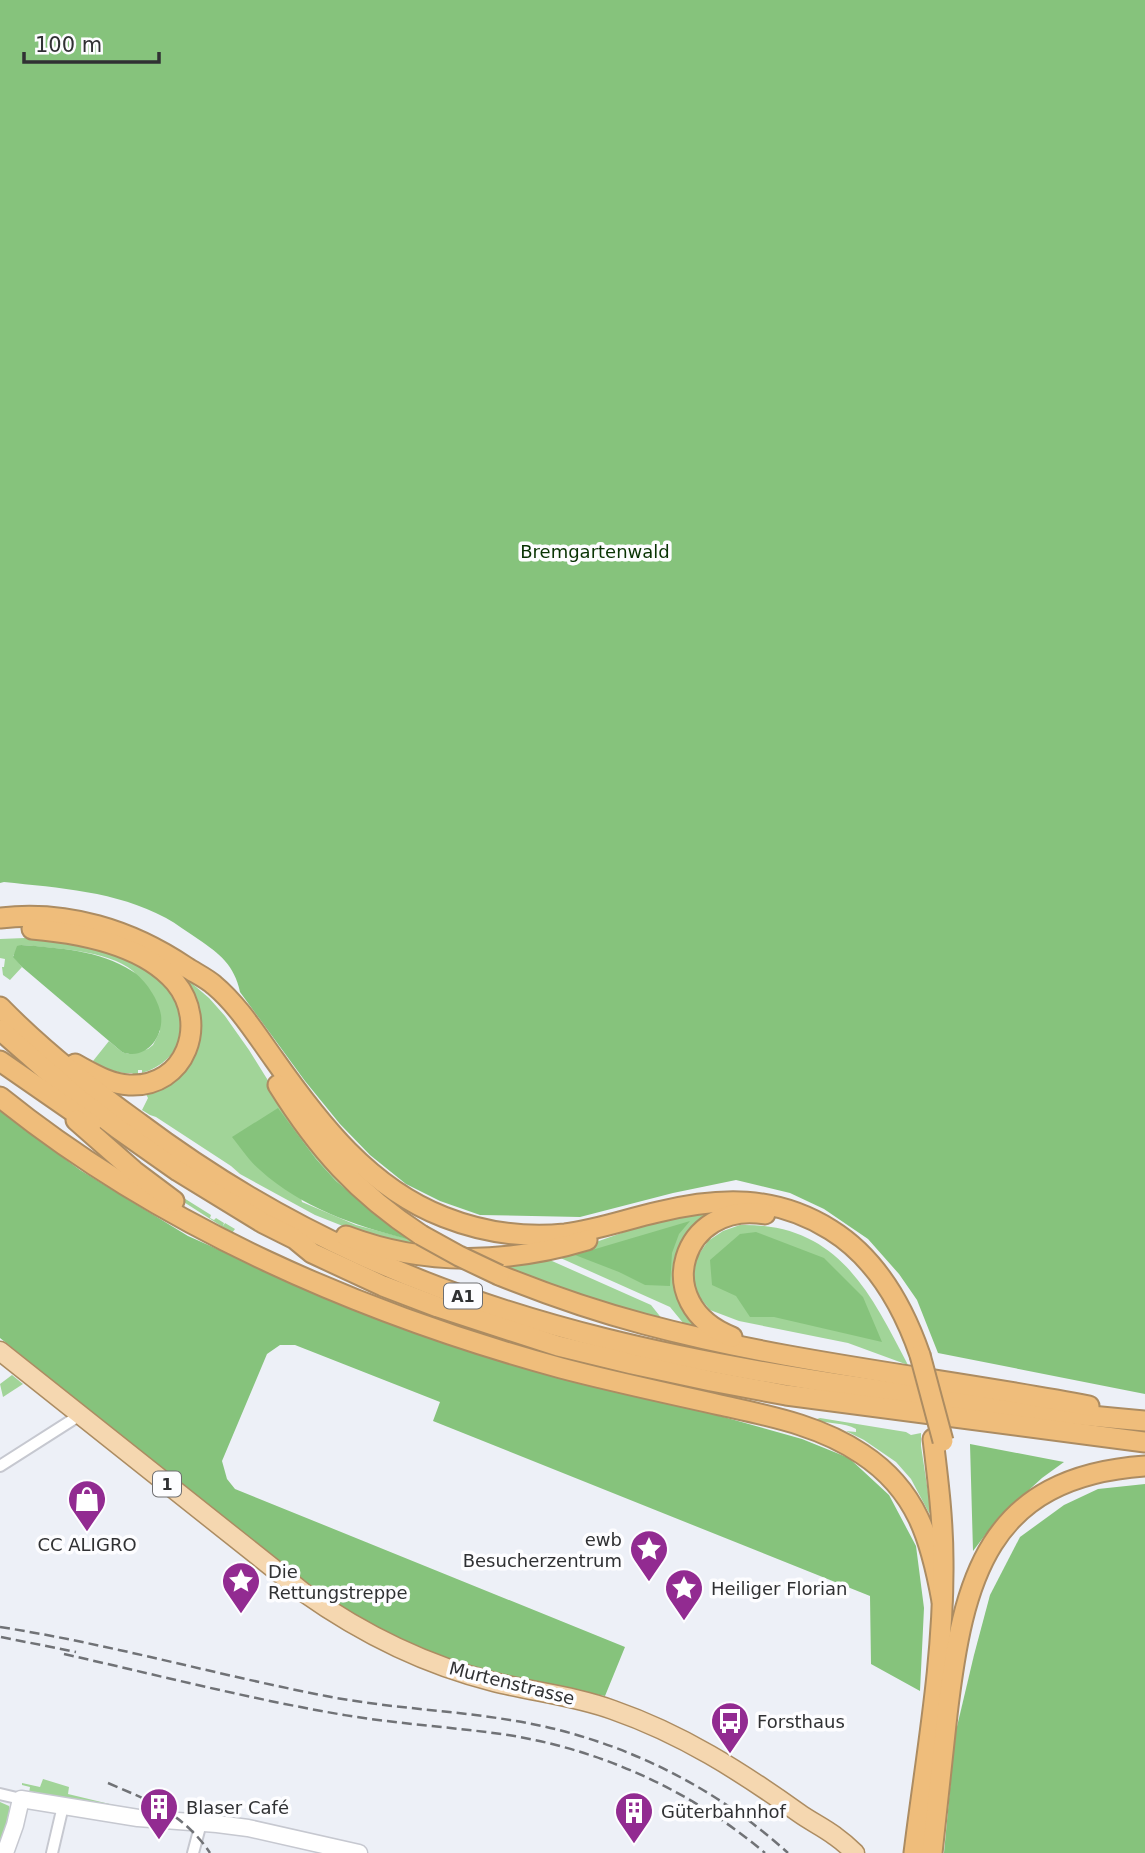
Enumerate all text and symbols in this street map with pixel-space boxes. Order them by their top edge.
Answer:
scale bar [24,21,159,65]
text: 100 m [35,33,102,57]
park label: Bremgartenwald [520,541,670,562]
road number: A1 [444,1284,482,1308]
road number: 1 [153,1472,181,1496]
shop icon: CC ALIGRO [66,1478,108,1533]
place icon: ewb Besucherzentrum [628,1528,670,1583]
place label: ewb Besucherzentrum [463,1529,622,1571]
place label: CC ALIGRO [37,1534,137,1555]
place icon: Die Rettungstreppe [220,1560,262,1615]
place label: Die Rettungstreppe [268,1561,408,1603]
place icon: Heiliger Florian [663,1567,705,1622]
place label: Heiliger Florian [711,1578,847,1599]
street label: Murtenstrasse [447,1657,577,1709]
bus stop icon: Forsthaus [709,1700,751,1755]
place label: Forsthaus [757,1711,845,1732]
building icon: Blaser Café [138,1786,180,1841]
building icon: Güterbahnhof [613,1790,655,1845]
place label: Blaser Café [186,1797,289,1818]
place label: Güterbahnhof [661,1801,787,1822]

